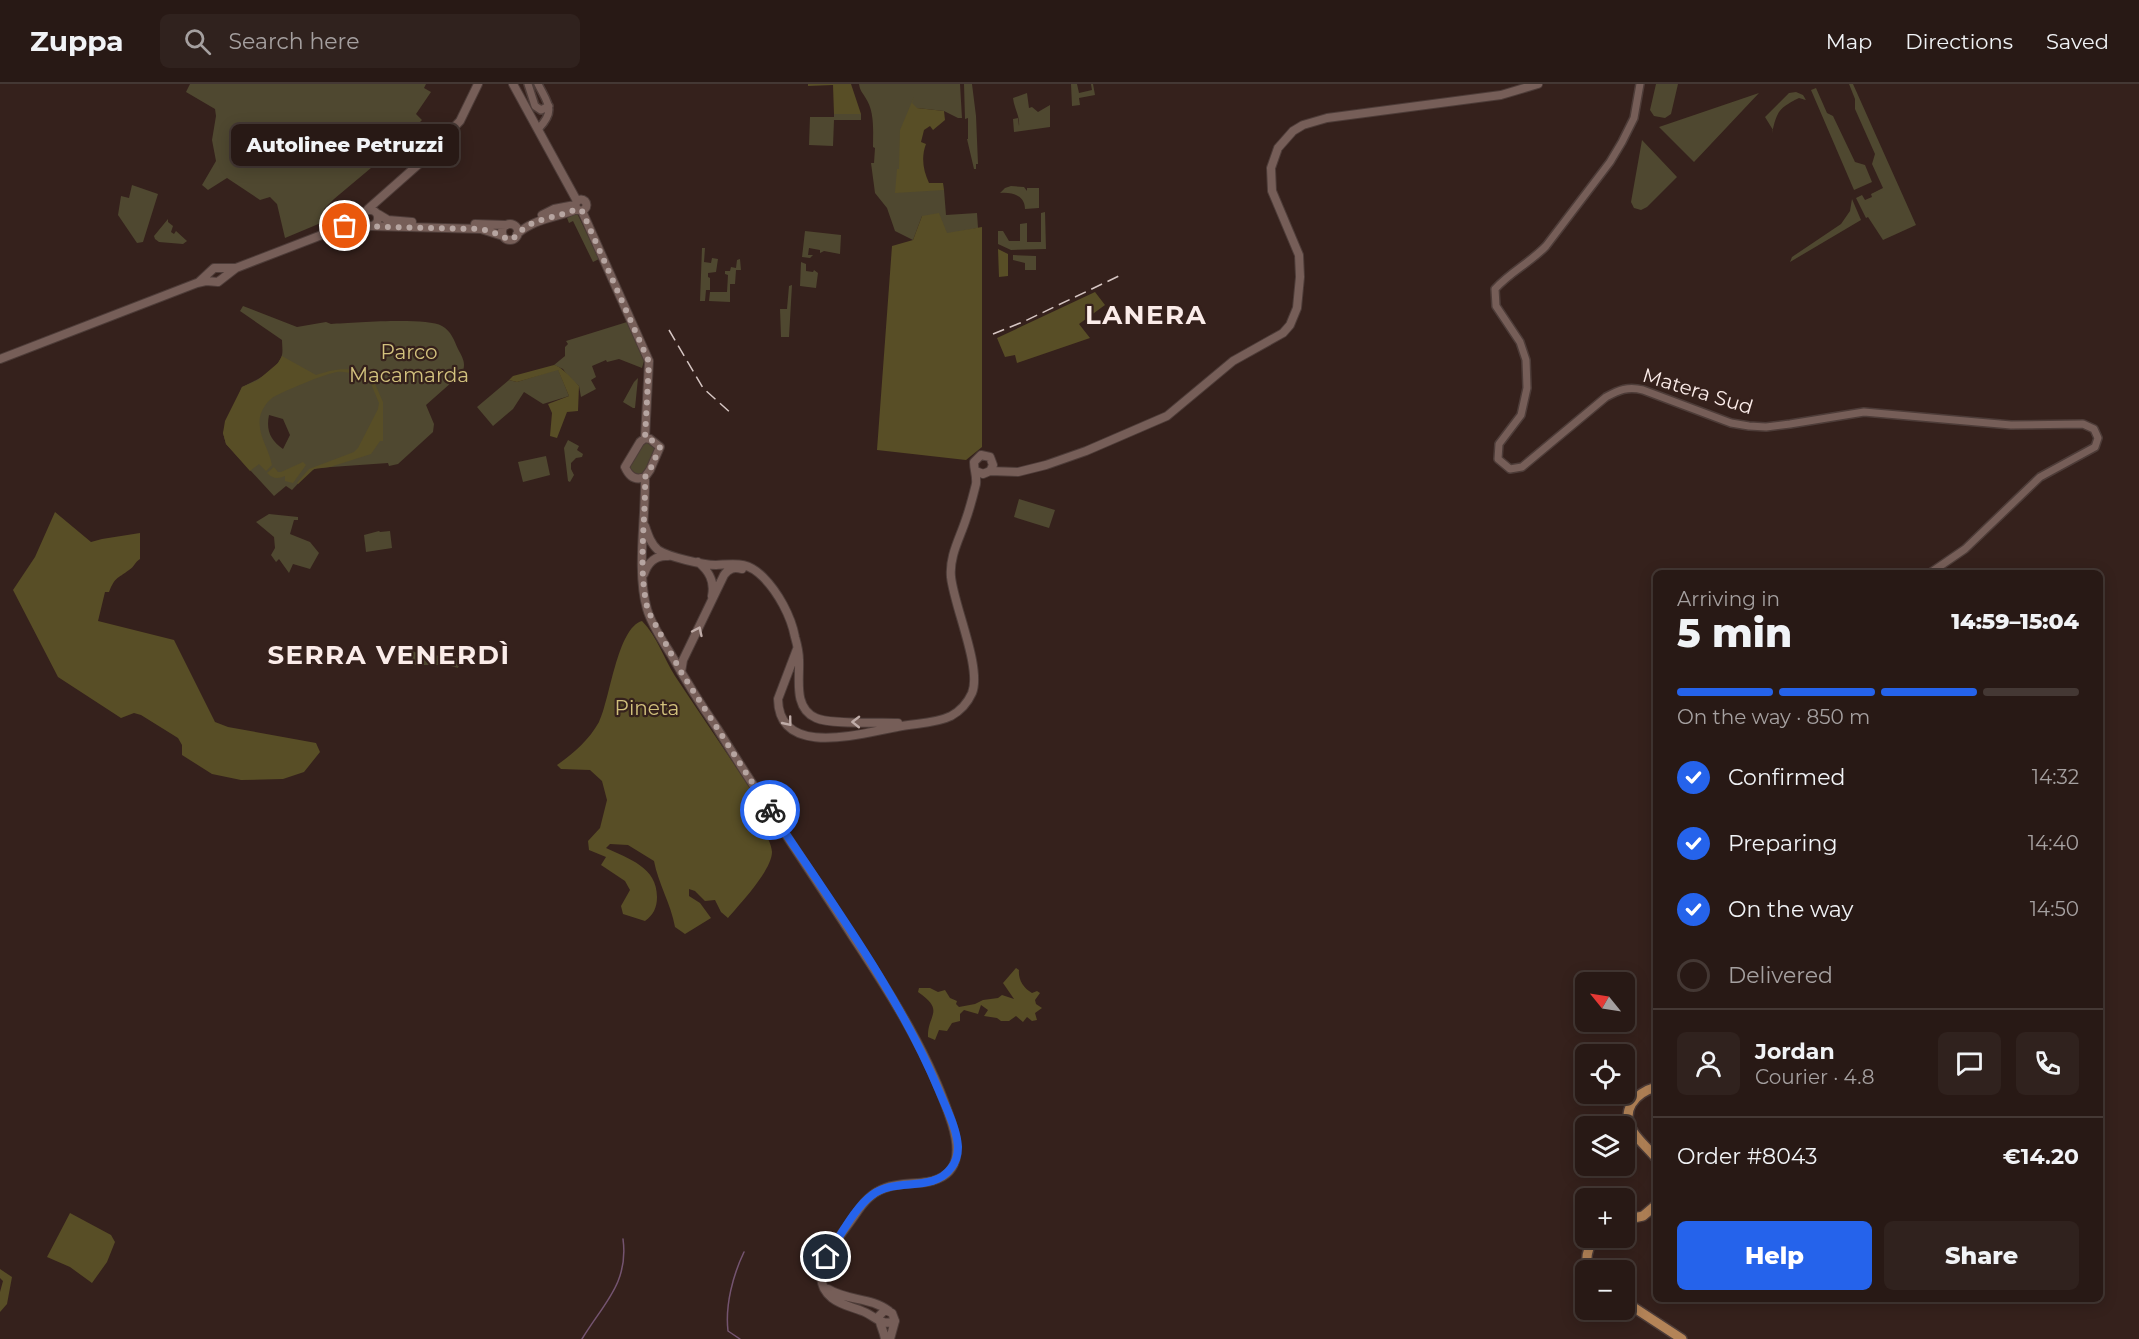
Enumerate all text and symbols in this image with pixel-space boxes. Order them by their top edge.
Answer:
search box [160,14,580,68]
text: Zuppa [30,24,124,58]
icon: search [181,25,214,58]
text: Search here [229,28,359,55]
text: Map [1826,29,1872,54]
text: Directions [1905,29,2013,54]
text: Saved [2046,29,2109,54]
callout: Autolinee Petruzzi [231,124,459,166]
text: Autolinee Petruzzi [247,133,443,157]
pin [319,200,370,251]
icon: bag [328,209,361,242]
district label: LANERA [1085,299,1207,331]
park label: Parco Macamarda [349,340,469,387]
street label: Matera Sud [1640,363,1756,419]
text: Arriving in [1677,587,1780,611]
text: 14:59–15:04 [1951,608,2079,635]
text: 5 min [1677,609,1792,657]
one-way arrow [691,626,703,637]
district label: SERRA VENERDÌ [267,639,511,671]
park label: Pineta [615,696,679,720]
text: On the way · 850 m [1677,705,1870,729]
one-way arrow [780,715,791,726]
one-way arrow [852,715,861,728]
icon: check [1677,761,1710,794]
text: Confirmed [1728,764,1845,791]
text: 14:32 [2032,765,2079,789]
courier [740,780,800,840]
icon: bike [754,794,787,827]
icon: check [1677,827,1710,860]
text: Preparing [1728,830,1837,857]
text: 14:40 [2028,831,2079,855]
icon: check [1677,893,1710,926]
text: On the way [1728,896,1853,923]
text: 14:50 [2030,897,2079,921]
text: Delivered [1728,962,1833,989]
north arrow [1575,972,1635,1032]
map controls [1575,972,1635,1320]
button: person [1677,1032,1740,1095]
button: chat [1938,1032,2001,1095]
button: phone [2016,1032,2079,1095]
text: Jordan [1755,1038,1835,1065]
button: locate [1575,1044,1635,1104]
text: Courier · 4.8 [1755,1065,1874,1089]
button: layers [1575,1116,1635,1176]
text: Order #8043 [1677,1143,1817,1170]
text: €14.20 [2003,1143,2079,1170]
button: + [1575,1188,1635,1248]
button: Help [1677,1221,1872,1290]
button: Share [1884,1221,2079,1290]
pin [800,1231,851,1282]
icon: home [809,1240,842,1273]
button: − [1575,1260,1635,1320]

